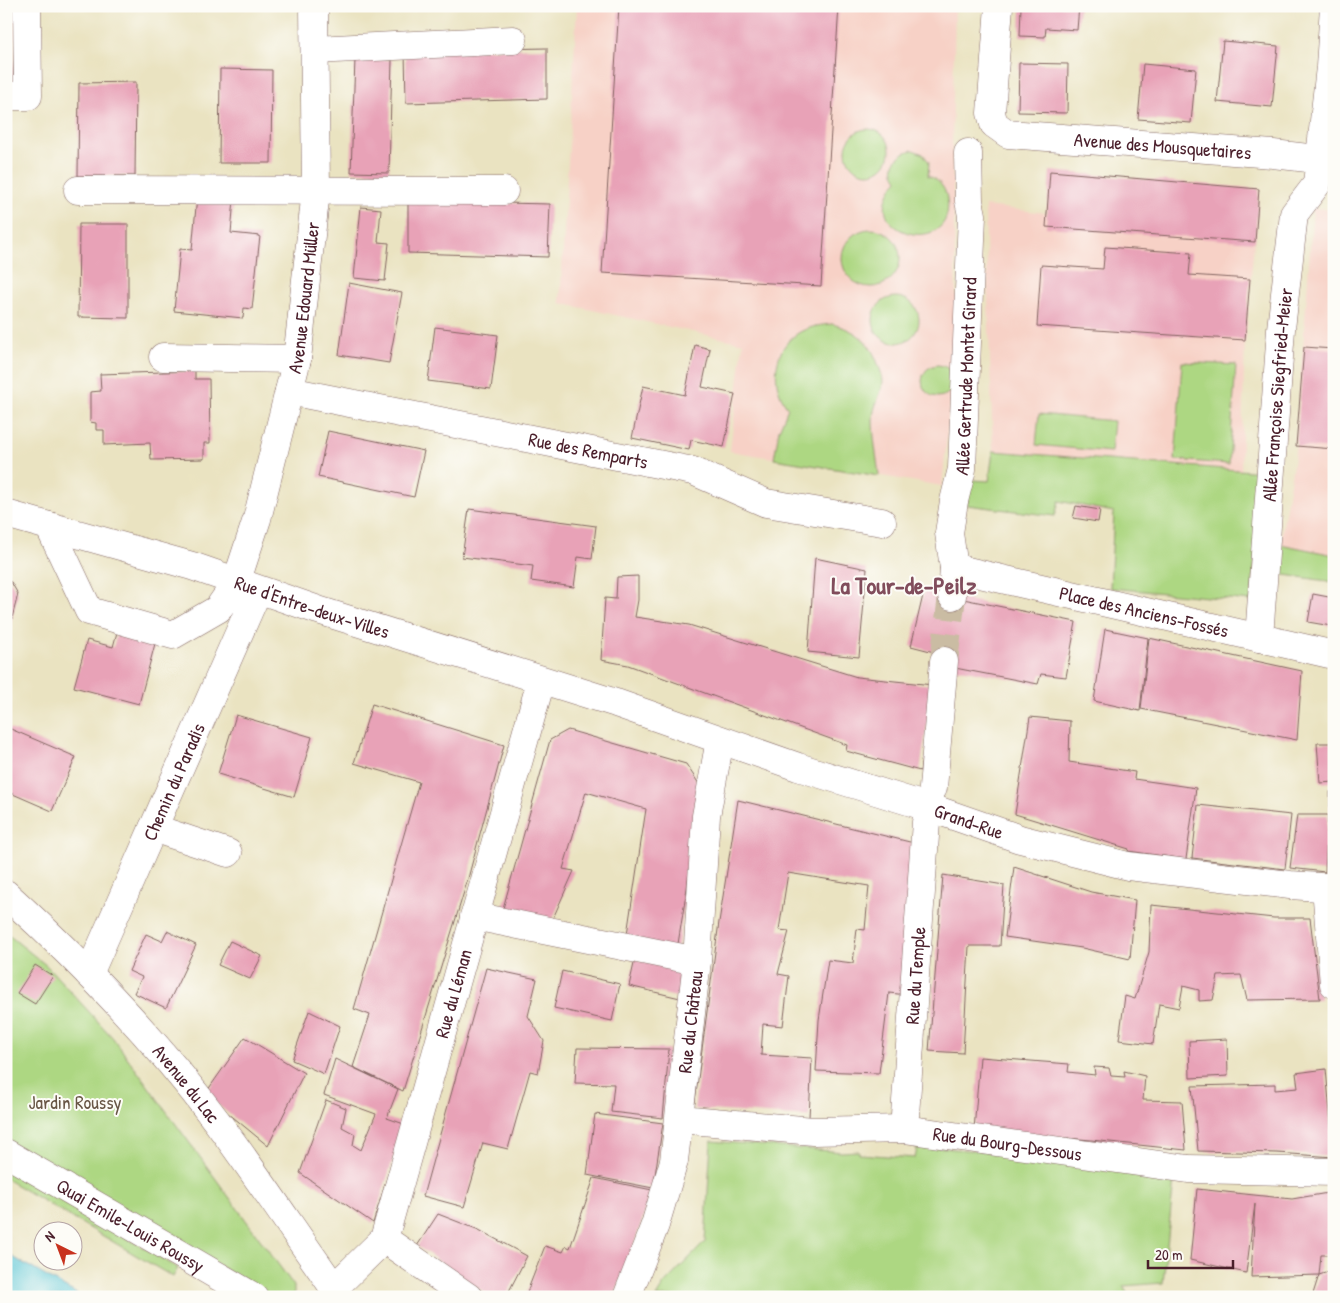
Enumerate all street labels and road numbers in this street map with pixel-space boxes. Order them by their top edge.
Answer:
street label: Avenue des Mousquetaires [1073,126,1252,165]
street label: Avenue Edouard Müller [281,220,325,376]
street label: Allée Gertrude Montet Girard [948,276,983,477]
street label: Allée Françoise Siegfried-Meier [1256,286,1299,502]
street label: Rue des Remparts [526,426,650,475]
street label: Rue d'Entre-deux-Villes [231,569,393,645]
street label: Place des Anciens-Fossés [1057,580,1231,643]
street label: Chemin du Paradis [136,719,211,845]
street label: Grand-Rue [931,797,1007,845]
street label: Rue du Temple [899,925,931,1025]
street label: Rue du Léman [428,946,478,1041]
street label: Rue du Château [671,969,709,1074]
street label: Avenue du Lac [147,1039,227,1128]
street label: Rue du Bourg-Dessous [931,1120,1083,1167]
street label: Quai Emile-Louis Roussy [52,1172,209,1278]

